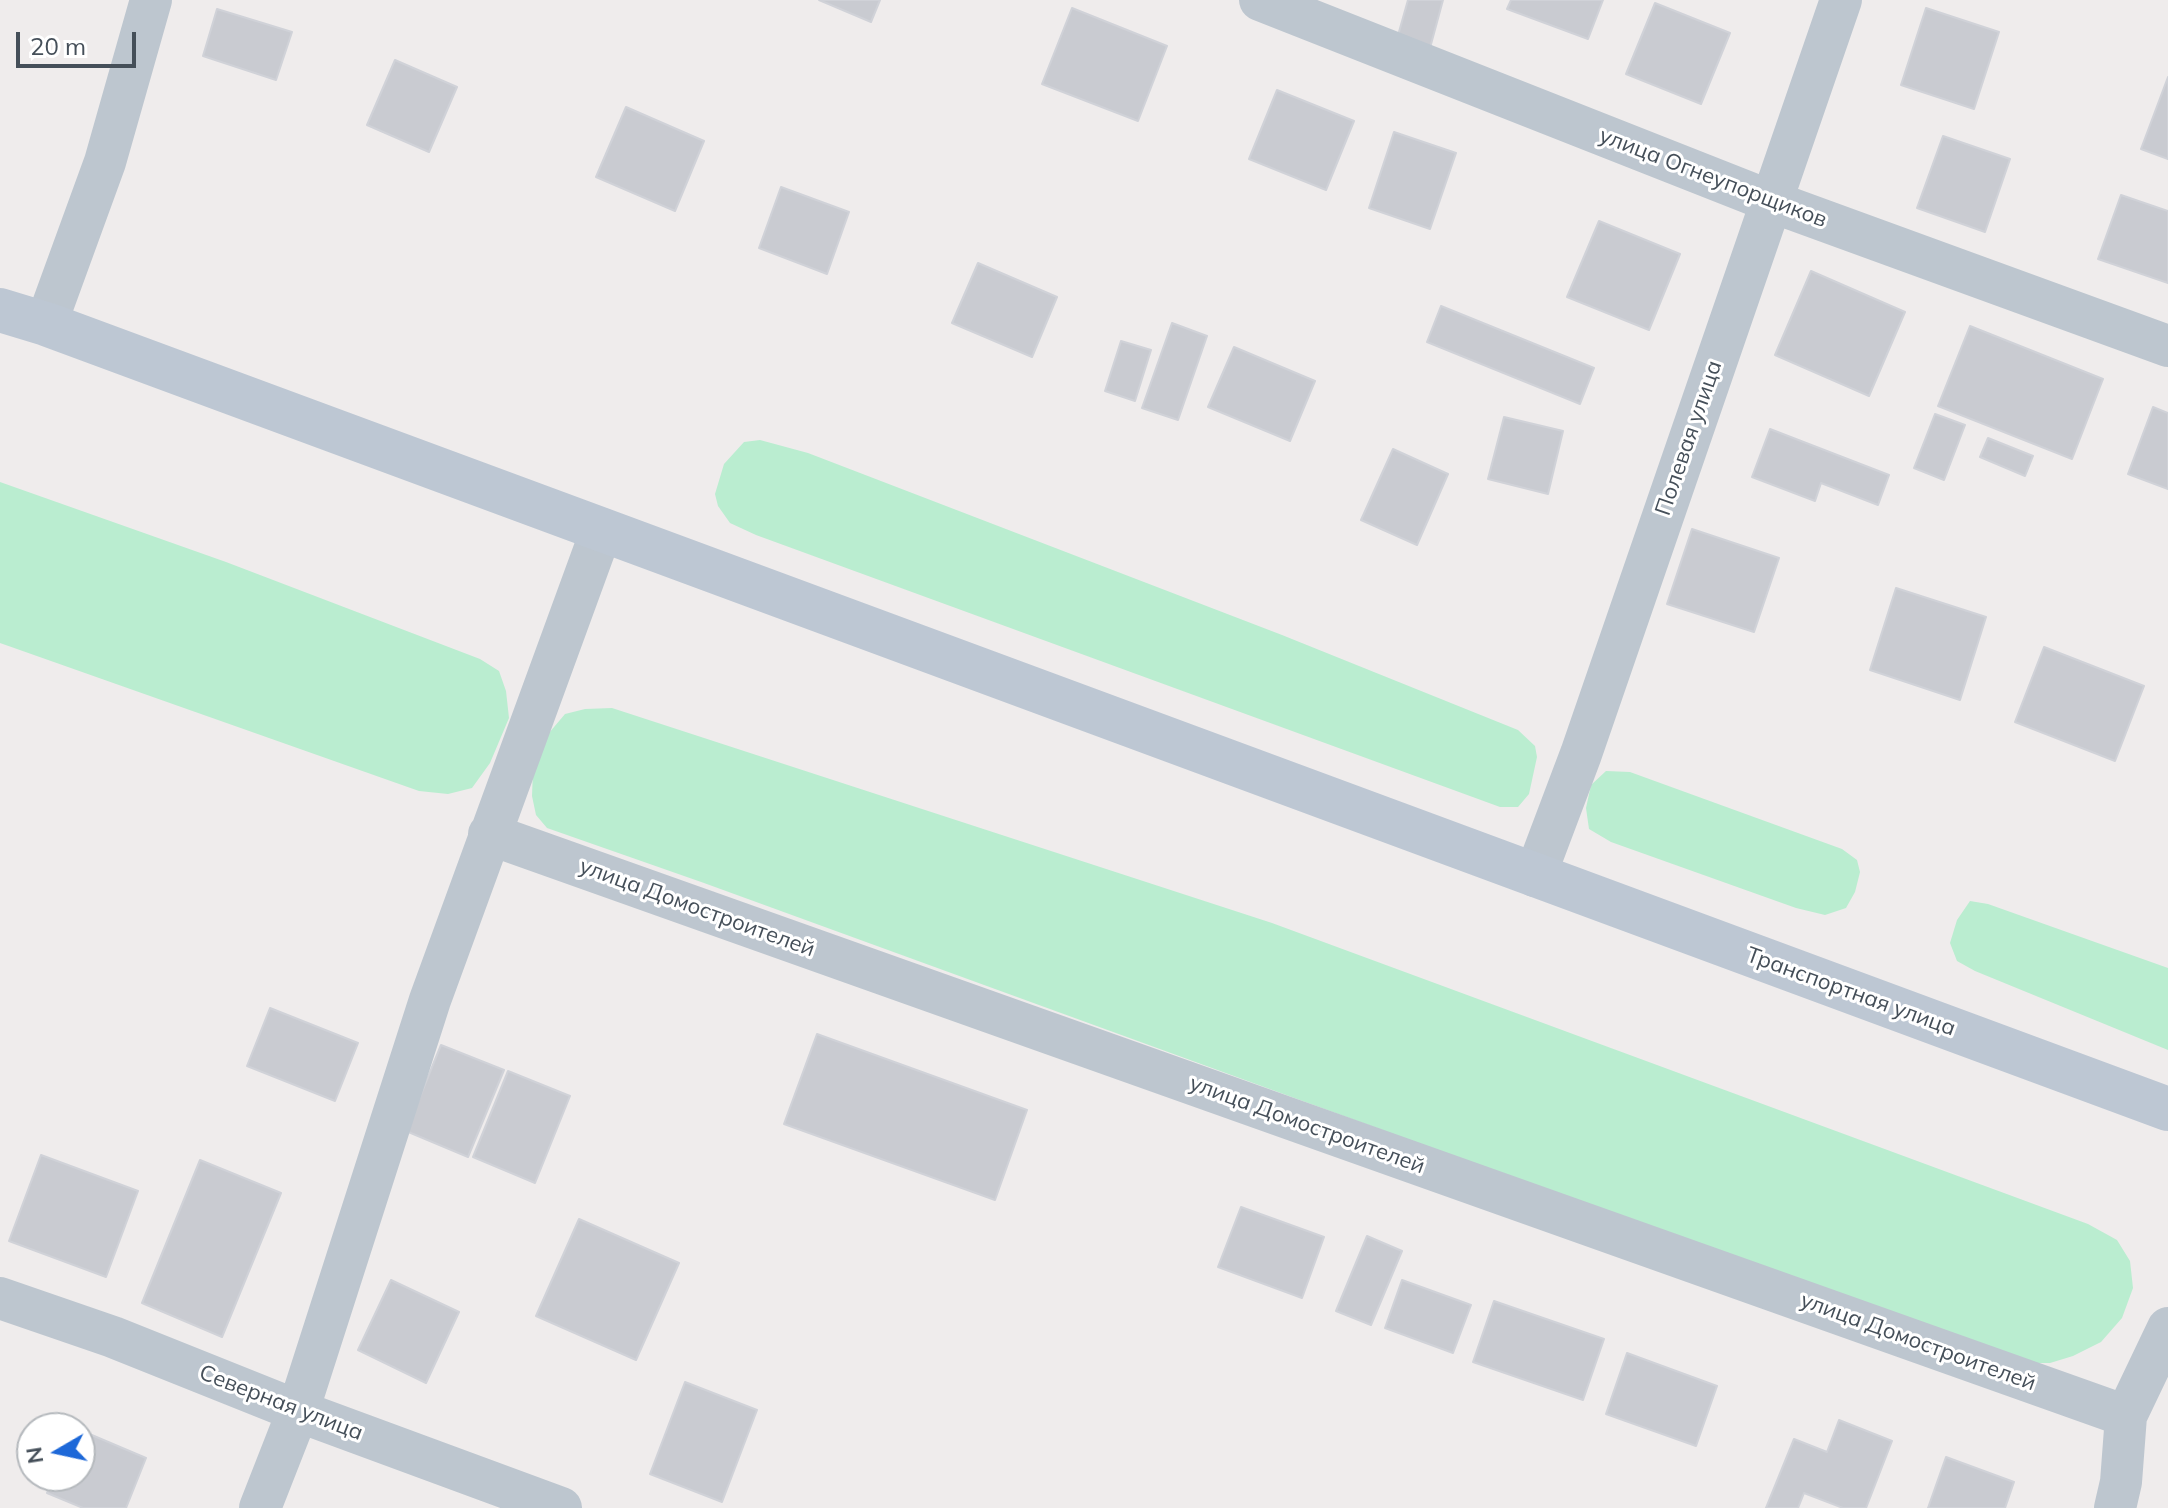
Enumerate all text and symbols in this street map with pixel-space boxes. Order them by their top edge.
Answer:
scale bar [20,16,140,66]
text: 20 m [30,31,86,61]
street label: улица Огнеупорщиков [1596,122,1830,234]
street label: Полевая улица [1650,357,1728,519]
street label: улица Домостроителей [576,853,818,963]
street label: Транспортная улица [1743,942,1959,1042]
street label: улица Домостроителей [1186,1070,1428,1180]
street label: улица Домостроителей [1797,1287,2039,1397]
street label: Северная улица [195,1360,367,1446]
north arrow [16,1412,96,1492]
text: N [19,1445,49,1466]

